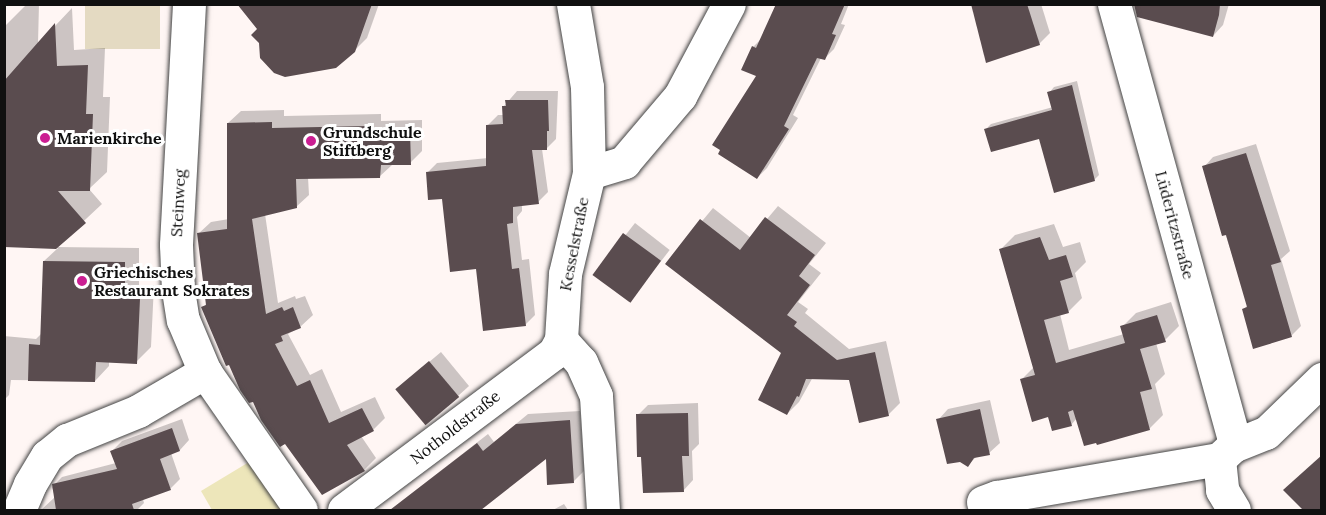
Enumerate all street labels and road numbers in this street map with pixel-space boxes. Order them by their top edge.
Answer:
street label: Steinweg [167,169,189,237]
street label: Lüderitzstraße [1151,169,1199,281]
street label: Kesselstraße [555,195,593,293]
street label: Notholdstraße [406,386,504,468]

